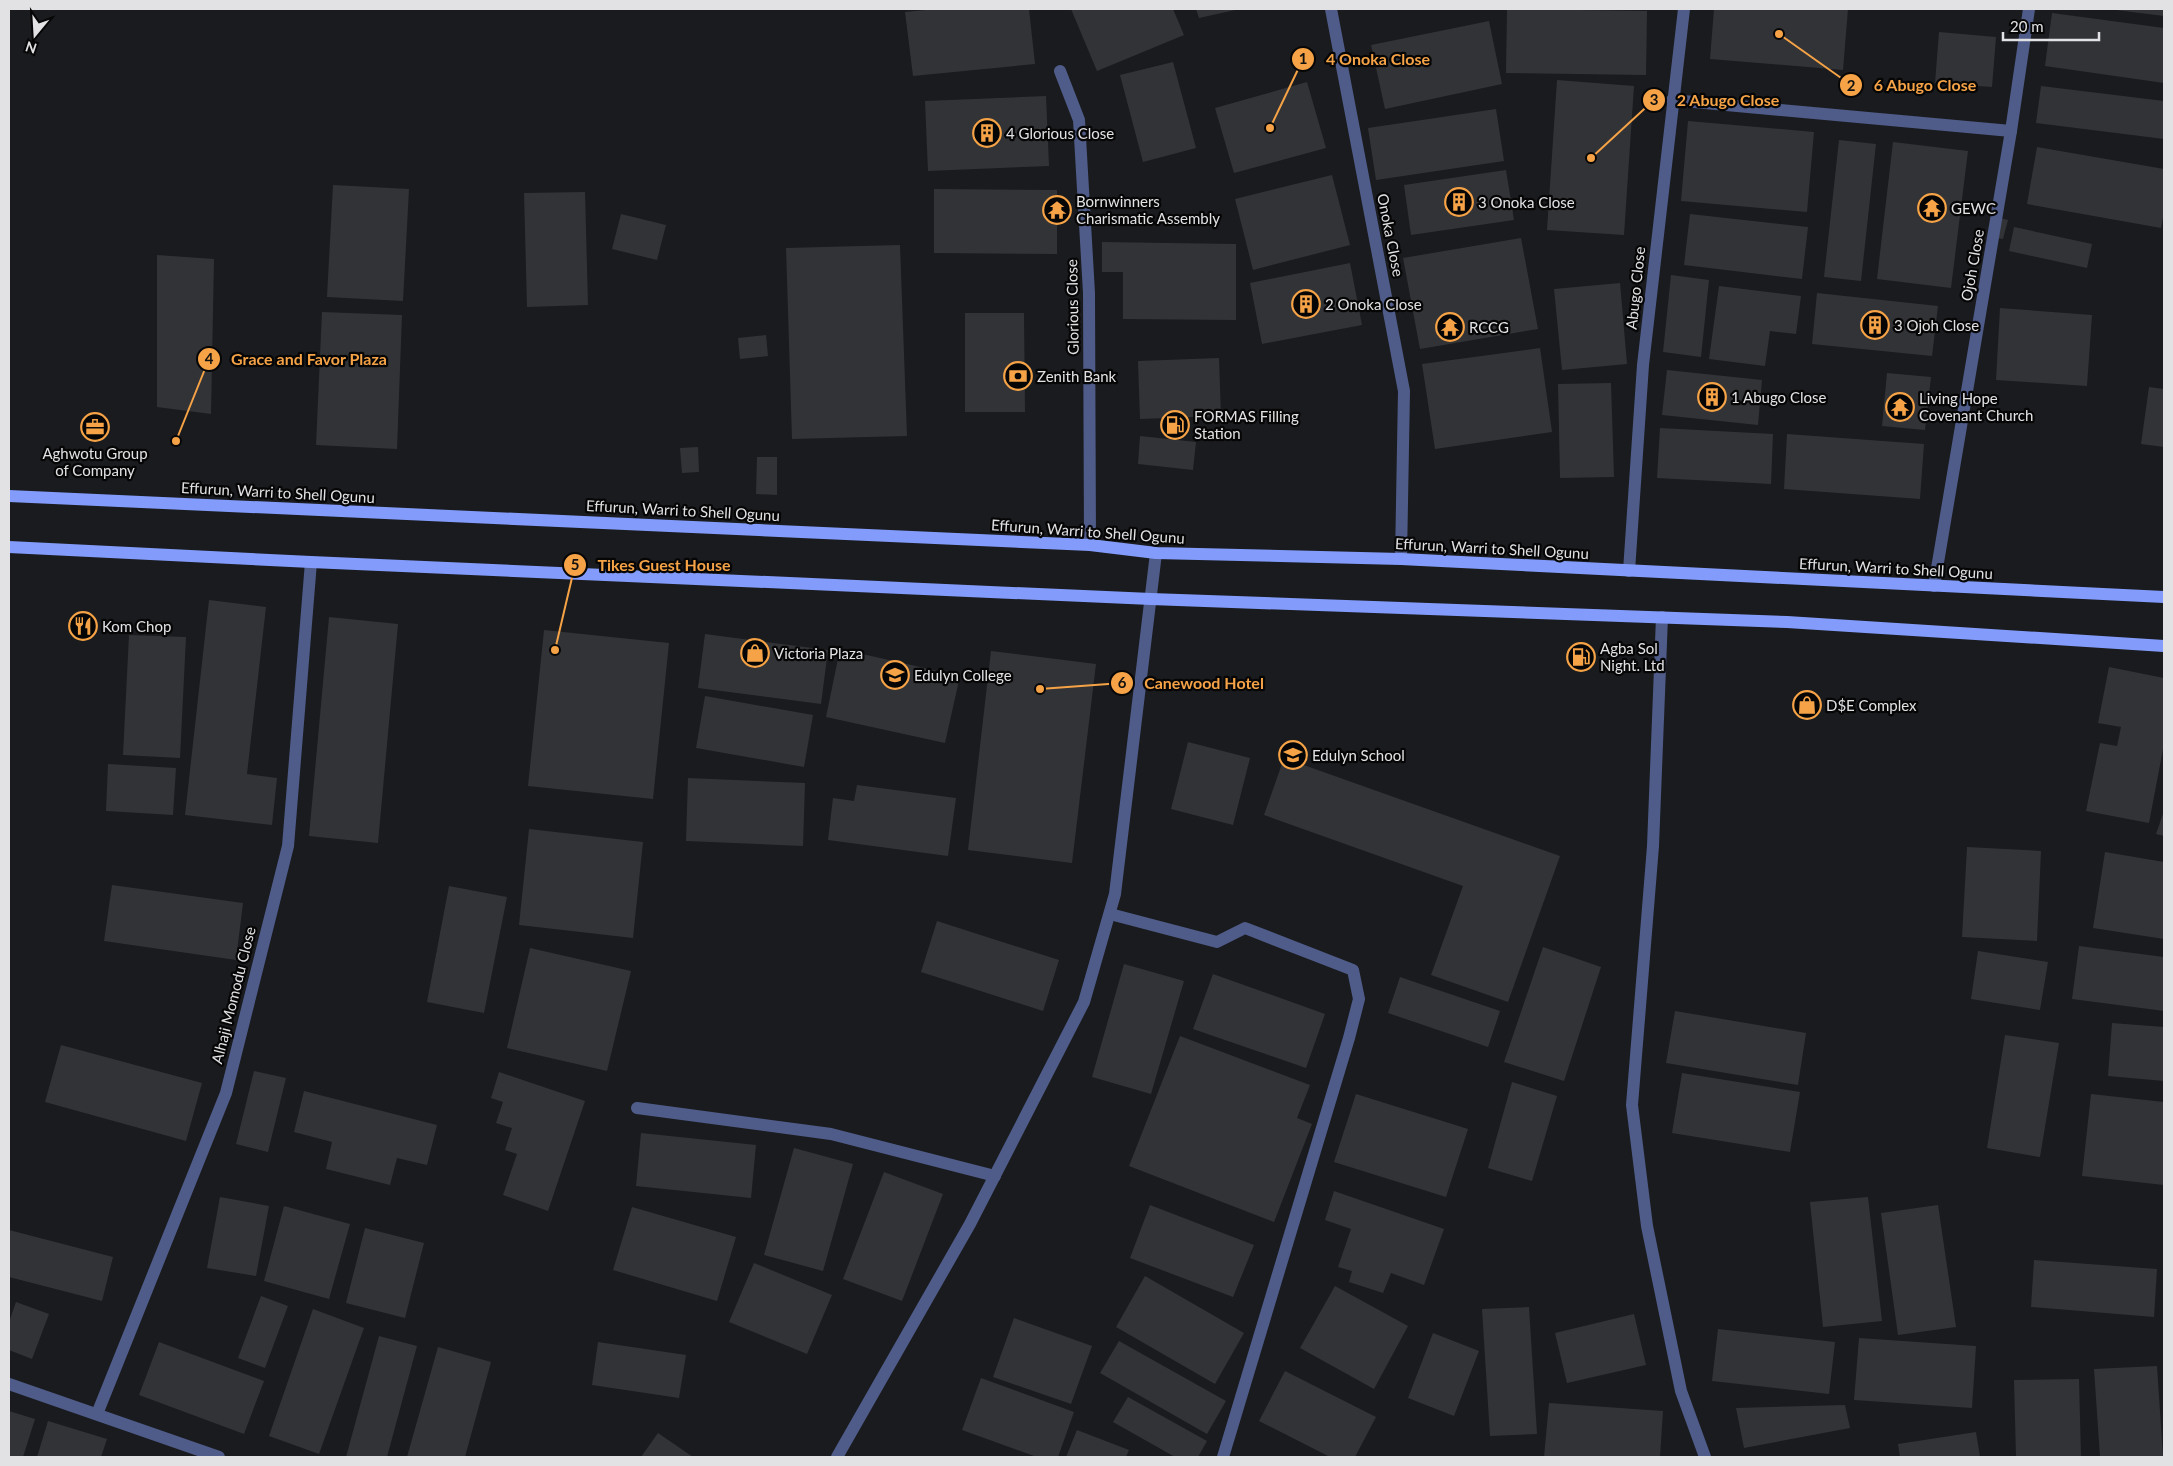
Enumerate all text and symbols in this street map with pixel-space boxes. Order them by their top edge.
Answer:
north arrow [10,10,60,60]
scale bar [2003,10,2099,42]
text: 20 m [2010,17,2044,35]
text: N [23,38,39,58]
callout: 4 Onoka Close [1291,44,1440,75]
text: 1 [1299,49,1307,67]
text: 4 Onoka Close [1326,49,1430,68]
callout: 6 Abugo Close [1839,70,1987,101]
text: 6 Abugo Close [1874,75,1977,94]
text: 2 [1847,76,1856,94]
callout: 2 Abugo Close [1642,85,1790,116]
text: 3 [1650,90,1658,108]
text: 2 Abugo Close [1677,90,1780,109]
building icon: 4 Glorious Close [972,118,1002,148]
place label: 4 Glorious Close [1006,124,1114,142]
building icon: 3 Onoka Close [1444,187,1474,217]
place label: Bornwinners Charismatic Assembly [1076,192,1220,227]
street label: Onoka Close [1374,192,1408,278]
place label: 3 Onoka Close [1478,193,1575,211]
temple icon: GEWC [1917,193,1947,223]
temple icon: Bornwinners Charismatic Assembly [1042,195,1072,225]
place label: GEWC [1951,199,1996,217]
street label: Ojoh Close [1957,228,1987,302]
street label: Abugo Close [1622,246,1648,330]
street label: Glorious Close [1062,259,1082,355]
building icon: 2 Onoka Close [1291,289,1321,319]
place label: 2 Onoka Close [1325,295,1422,313]
building icon: 3 Ojoh Close [1860,310,1890,340]
temple icon: RCCG [1435,312,1465,342]
place label: 3 Ojoh Close [1894,316,1979,334]
place label: RCCG [1469,318,1509,336]
callout: Grace and Favor Plaza [196,344,397,375]
text: 4 [205,349,214,367]
text: Grace and Favor Plaza [231,349,387,368]
bank icon: Zenith Bank [1003,361,1033,391]
place label: Zenith Bank [1037,367,1117,385]
building icon: 1 Abugo Close [1697,382,1727,412]
place label: 1 Abugo Close [1731,388,1827,406]
place label: Living Hope Covenant Church [1919,389,2033,424]
temple icon: Living Hope Covenant Church [1885,392,1915,422]
place label: FORMAS Filling Station [1194,407,1299,442]
fuel station icon: FORMAS Filling Station [1160,410,1190,440]
office icon: Aghwotu Group of Company [80,412,110,442]
place label: Aghwotu Group of Company [42,444,148,479]
street label: Effurun, Warri to Shell Ogunu [181,478,375,506]
street label: Effurun, Warri to Shell Ogunu [586,496,780,524]
street label: Effurun, Warri to Shell Ogunu [991,515,1185,547]
street label: Effurun, Warri to Shell Ogunu [1395,534,1589,562]
callout: Tikes Guest House [562,550,740,581]
street label: Effurun, Warri to Shell Ogunu [1799,554,1993,582]
text: 5 [571,555,579,573]
text: Tikes Guest House [598,555,731,574]
restaurant icon: Kom Chop [68,611,98,641]
place label: Kom Chop [102,617,171,635]
shop icon: Victoria Plaza [740,638,770,668]
place label: Agba Sol Night. Ltd [1600,639,1665,674]
fuel station icon: Agba Sol Night. Ltd [1566,642,1596,672]
place label: Victoria Plaza [774,644,863,662]
school or university icon: Edulyn College [880,660,910,690]
place label: Edulyn College [914,666,1012,684]
callout: Canewood Hotel [1109,668,1274,699]
text: 6 [1118,673,1127,691]
text: Canewood Hotel [1144,673,1264,692]
shop icon: D$E Complex [1792,690,1822,720]
place label: D$E Complex [1826,696,1917,714]
school or university icon: Edulyn School [1278,740,1308,770]
place label: Edulyn School [1312,746,1405,764]
street label: Alhaji Momodu Close [207,925,259,1065]

